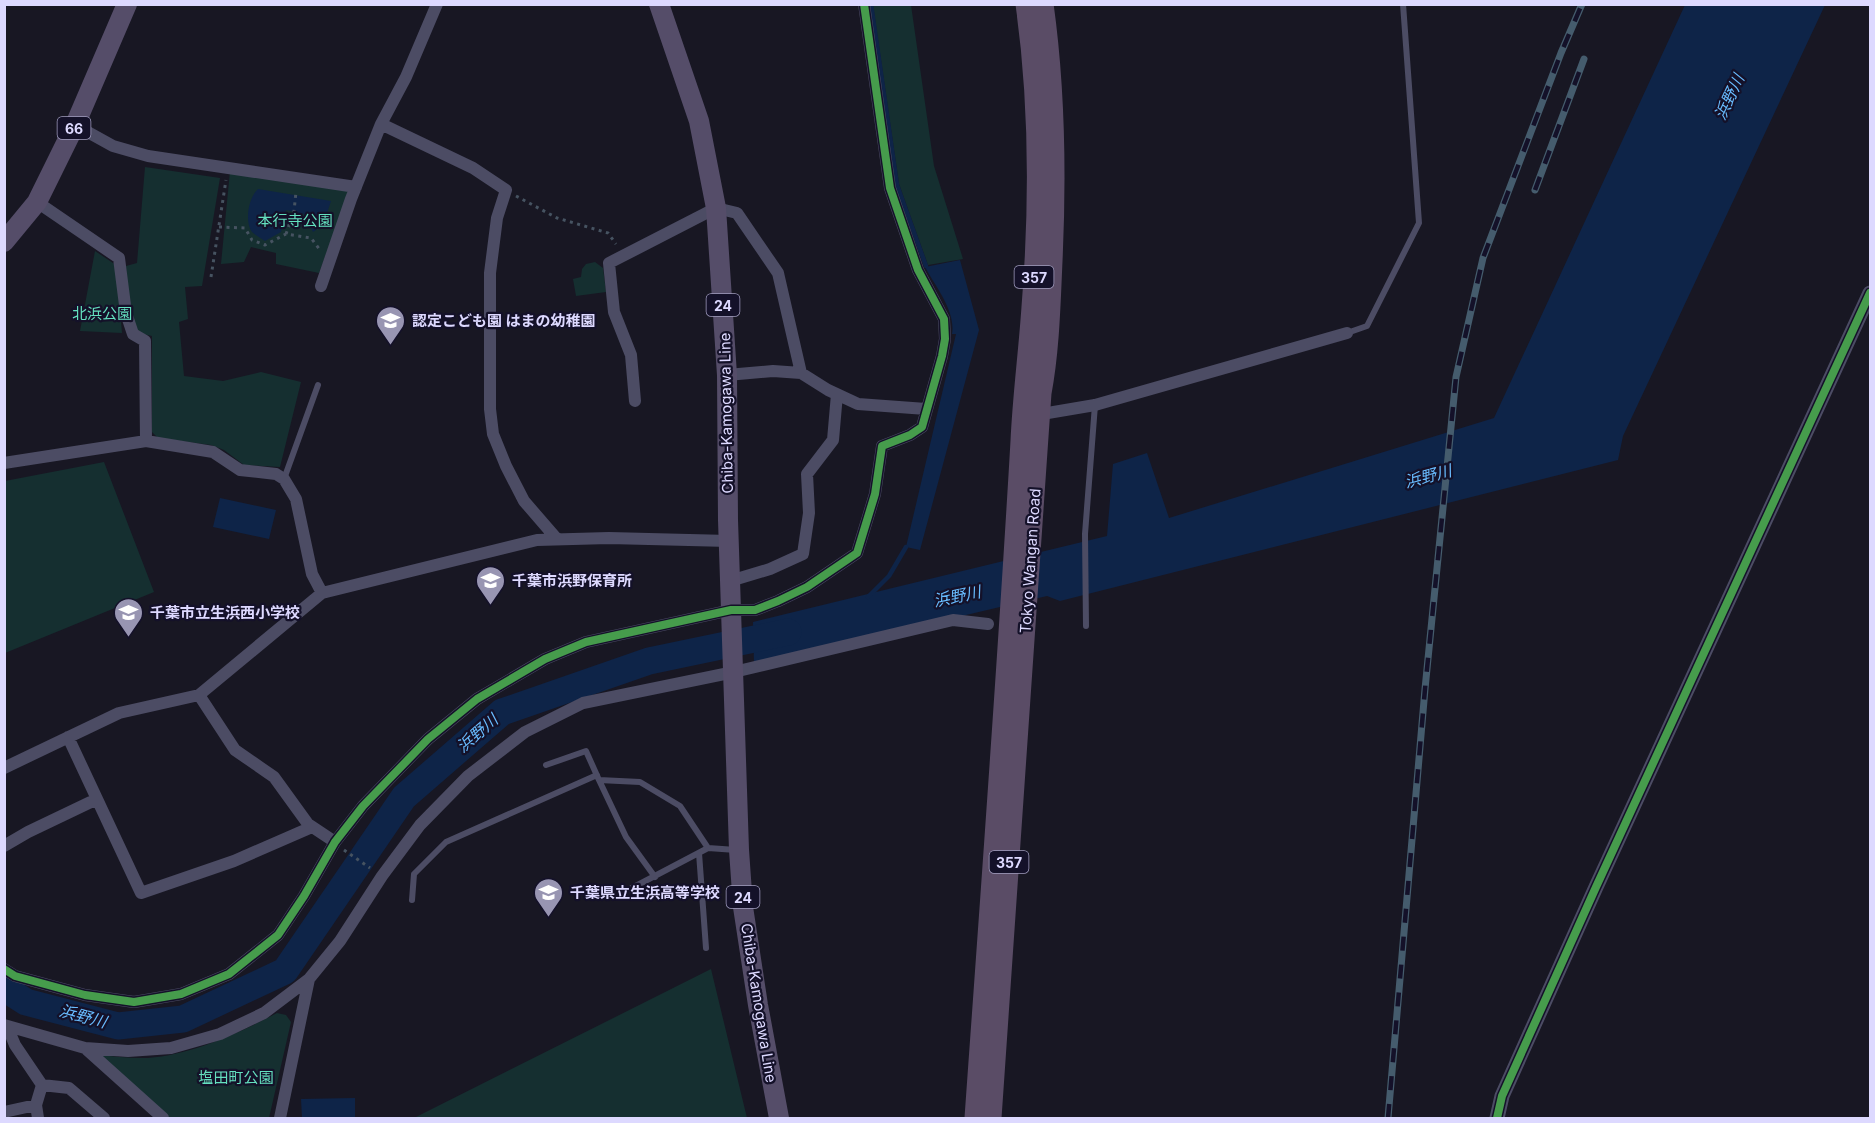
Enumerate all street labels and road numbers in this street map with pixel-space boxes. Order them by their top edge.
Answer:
road number: 66 [58,117,90,139]
road number: 357 [1014,266,1054,288]
road number: 24 [706,294,740,316]
street label: Chiba-Kamogawa Line [715,332,737,494]
street label: Tokyo Wangan Road [1015,488,1045,634]
road number: 357 [990,851,1028,873]
road number: 24 [726,886,760,908]
street label: Chiba-Kamogawa Line [737,922,781,1084]

